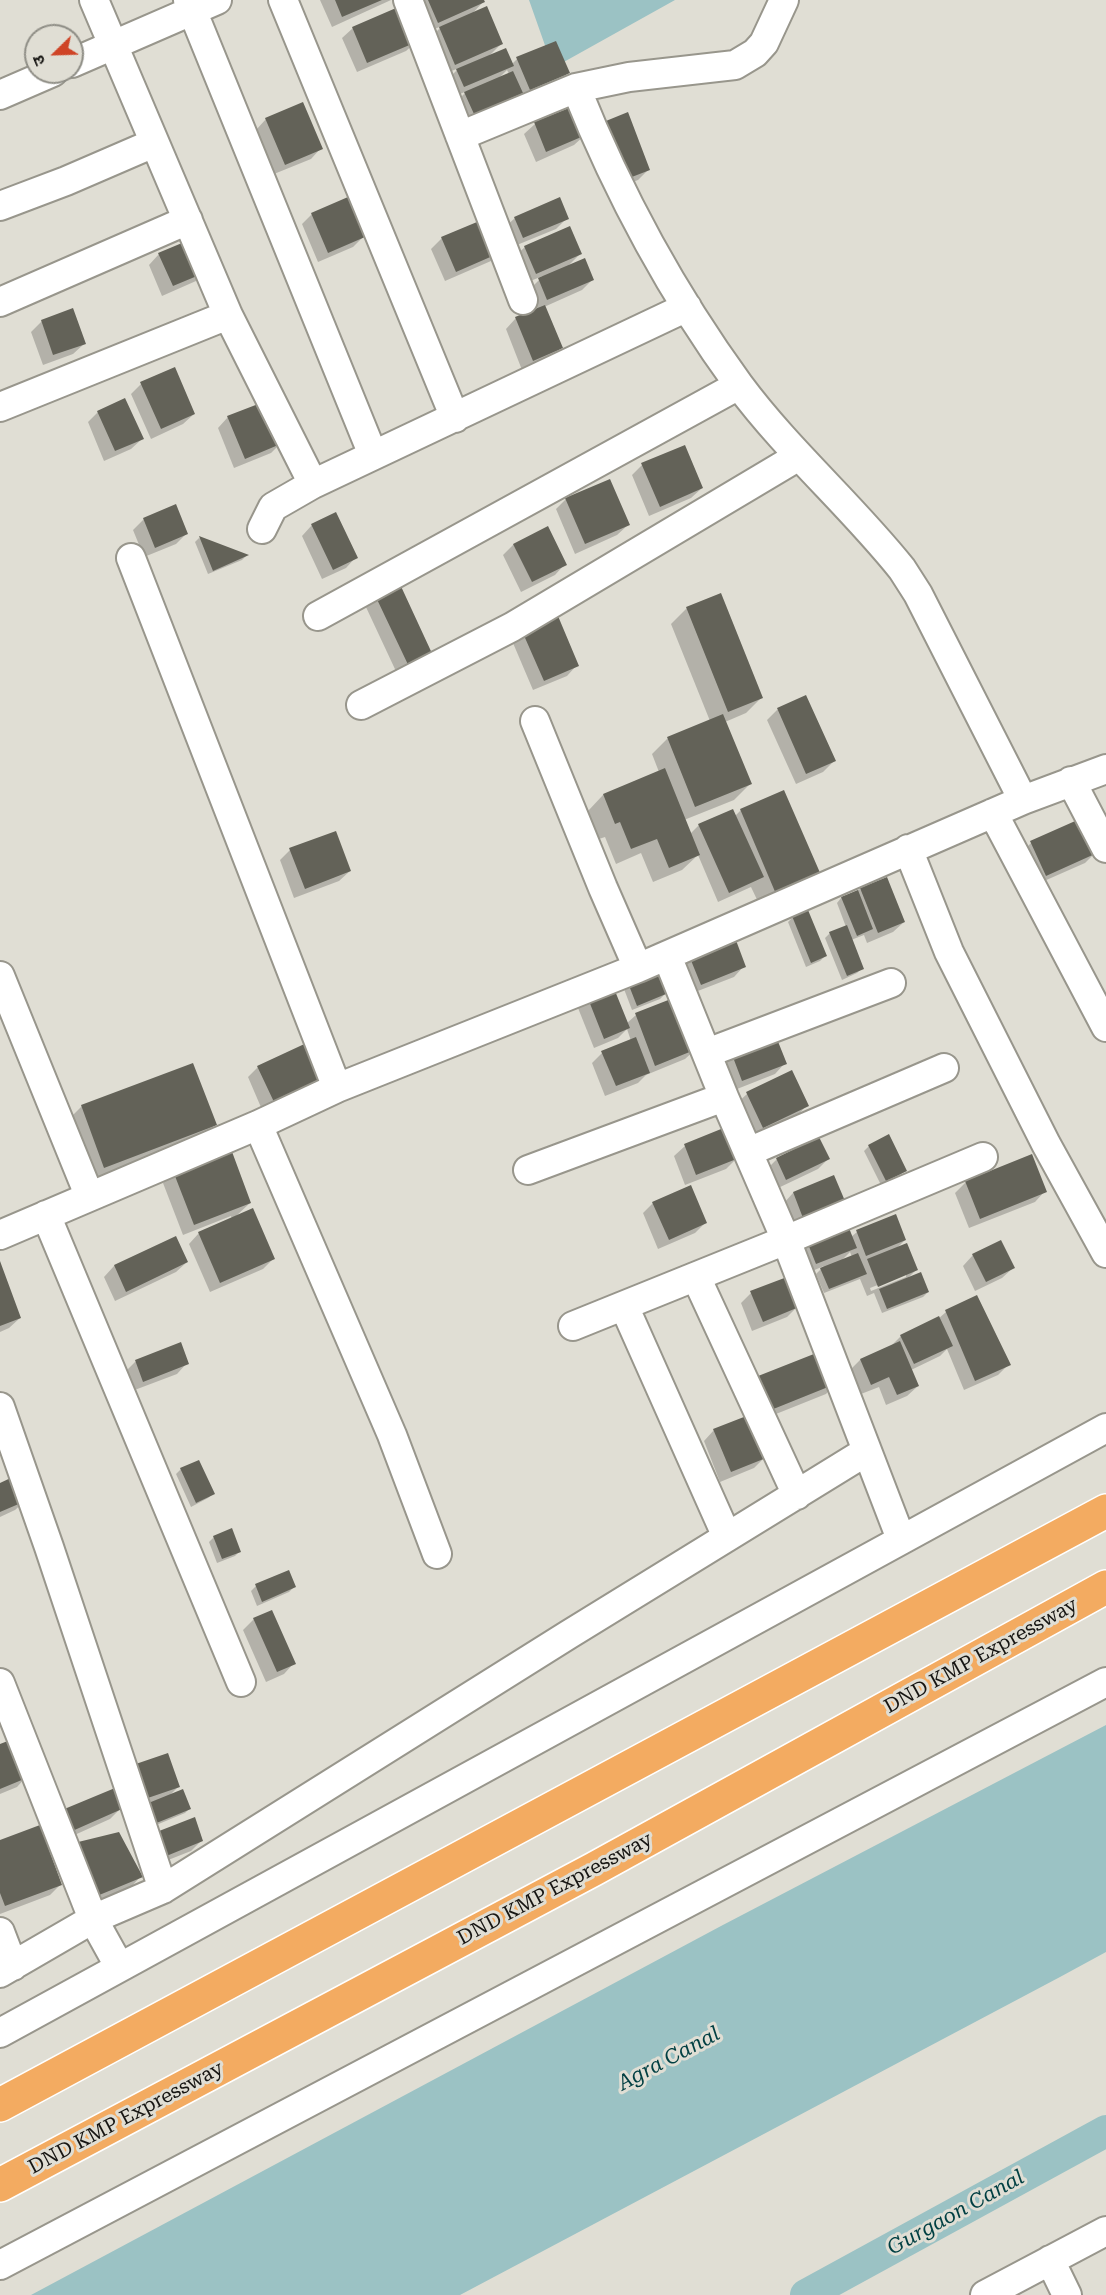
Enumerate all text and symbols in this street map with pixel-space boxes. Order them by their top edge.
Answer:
north arrow [24,24,84,84]
text: उ [28,52,49,68]
street label: DND KMP Expressway [880,1593,1082,1719]
street label: DND KMP Expressway [453,1827,657,1951]
water label: Agra Canal [614,2022,724,2096]
street label: DND KMP Expressway [24,2056,228,2180]
water label: Gurgaon Canal [883,2165,1029,2261]

